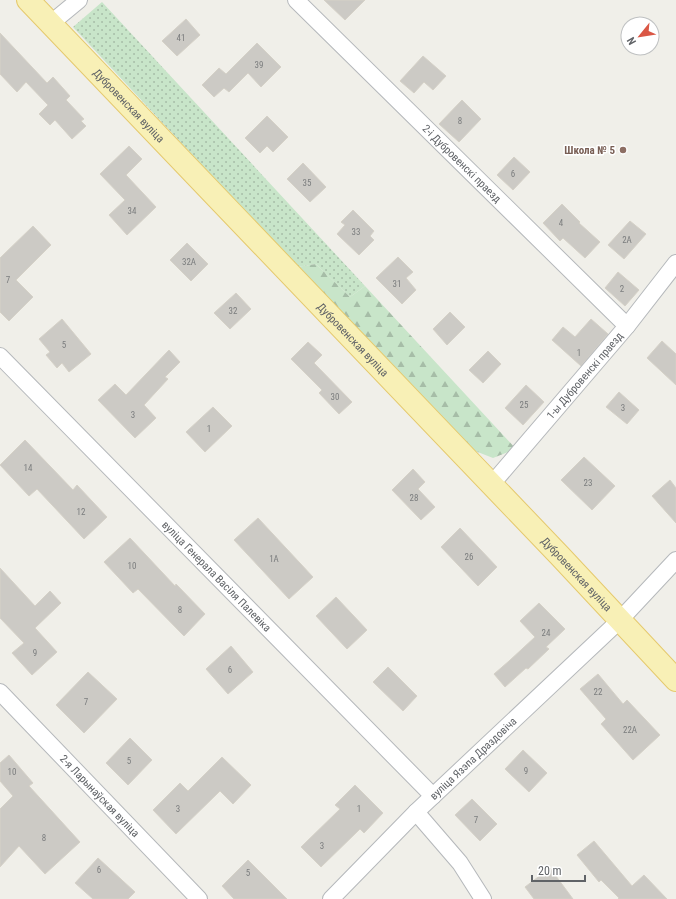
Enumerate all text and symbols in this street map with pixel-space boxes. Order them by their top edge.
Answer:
north arrow [620,16,660,56]
house number: 41 [177,33,185,43]
text: N [624,34,639,47]
house number: 39 [255,60,263,70]
street label: Дубровенская вуліца [91,66,167,145]
house number: 8 [458,116,462,126]
street label: 2-і Дубровенскі праезд [420,122,504,205]
place label: Школа № 5 [564,144,615,157]
marker: Школа № 5 [618,145,628,155]
house number: 6 [511,169,515,179]
house number: 35 [303,178,312,188]
house number: 34 [128,206,137,216]
house number: 4 [559,218,564,228]
house number: 33 [352,227,360,237]
house number: 2А [622,235,632,245]
house number: 32А [182,257,196,267]
house number: 7 [6,275,11,285]
house number: 31 [393,279,401,289]
house number: 2 [620,284,625,294]
street label: Дубровенская вуліца [315,300,391,379]
house number: 32 [229,306,238,316]
street label: 1-ы Дубровенскі праезд [544,329,625,422]
house number: 5 [62,340,67,350]
house number: 1 [577,348,581,358]
house number: 30 [331,392,339,402]
house number: 25 [520,400,529,410]
house number: 3 [621,403,625,413]
house number: 3 [131,410,135,420]
house number: 1 [207,424,211,434]
house number: 14 [24,463,33,473]
house number: 23 [584,478,592,488]
house number: 28 [410,493,418,503]
house number: 12 [77,507,86,517]
street label: вуліца Генерала Васіля Палевіка [159,518,274,634]
street label: Дубровенская вуліца [539,534,615,614]
house number: 26 [465,552,473,562]
house number: 1А [269,554,279,564]
house number: 10 [128,561,136,571]
house number: 8 [178,605,182,615]
house number: 24 [542,628,551,638]
house number: 9 [33,648,37,658]
house number: 6 [228,665,232,675]
house number: 22 [594,687,603,697]
house number: 7 [84,697,89,707]
street label: вуліца Язэпа Драздовіча [427,714,519,802]
house number: 22А [623,725,637,735]
street label: 2-я Ларынаўская вуліца [57,752,142,840]
house number: 5 [127,756,132,766]
house number: 9 [524,766,528,776]
house number: 10 [8,767,16,777]
house number: 3 [176,804,180,814]
house number: 1 [357,804,361,814]
house number: 7 [474,815,479,825]
house number: 8 [42,833,46,843]
house number: 3 [320,841,324,851]
scale bar [532,857,585,883]
text: 20 m [538,864,562,878]
house number: 6 [97,865,101,875]
house number: 5 [246,868,251,878]

